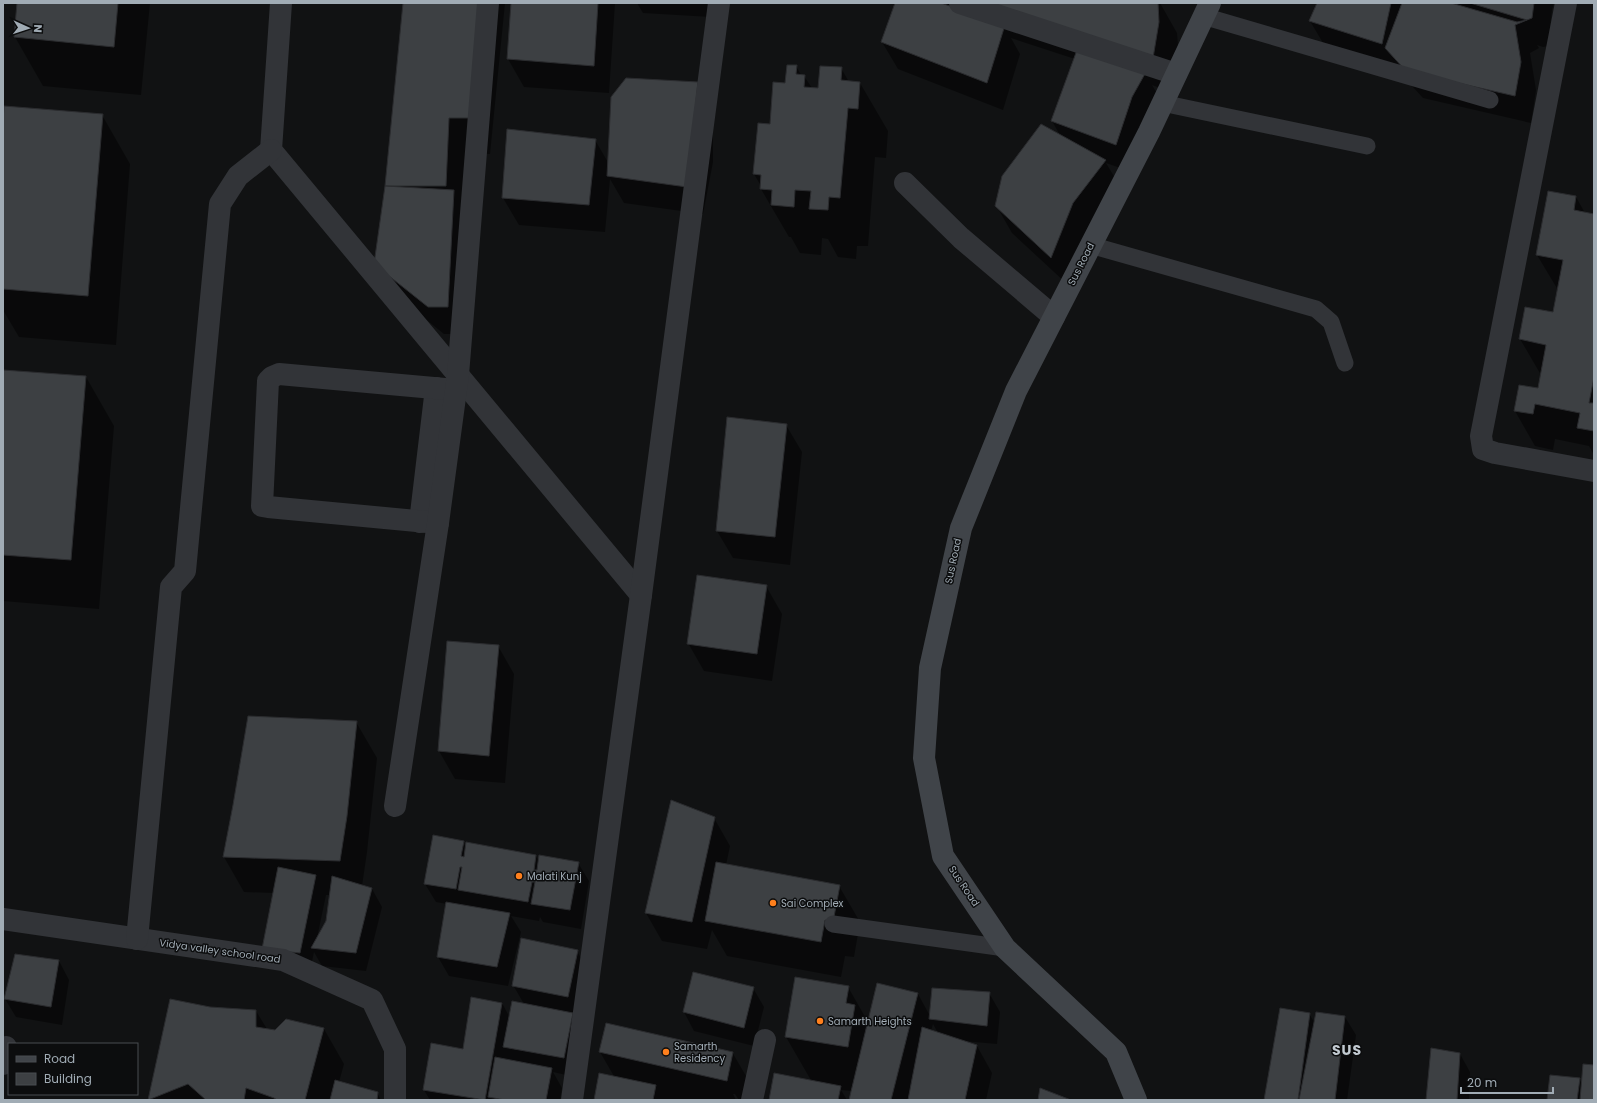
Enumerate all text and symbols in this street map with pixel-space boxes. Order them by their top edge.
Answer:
north arrow [8,8,48,48]
text: N [30,24,46,33]
street label: Sus Road [1064,240,1098,288]
street label: Sus Road [941,537,965,585]
street label: Sus Road [945,863,983,909]
place label: Malati Kunj [527,869,582,884]
marker: Malati Kunj [514,871,524,881]
place label: Sai Complex [781,896,844,911]
marker: Sai Complex [768,898,778,908]
street label: Vidya valley school road [158,935,282,967]
place label: Samarth Heights [828,1014,912,1029]
marker: Samarth Heights [815,1016,825,1026]
place label: Samarth Residency [674,1039,725,1066]
district label: SUS [1332,1040,1362,1060]
legend [8,1043,138,1095]
marker: Samarth Residency [661,1047,671,1057]
text: Road [44,1050,75,1067]
scale bar [1461,1069,1553,1095]
text: Building [44,1070,92,1087]
text: 20 m [1467,1074,1497,1091]

